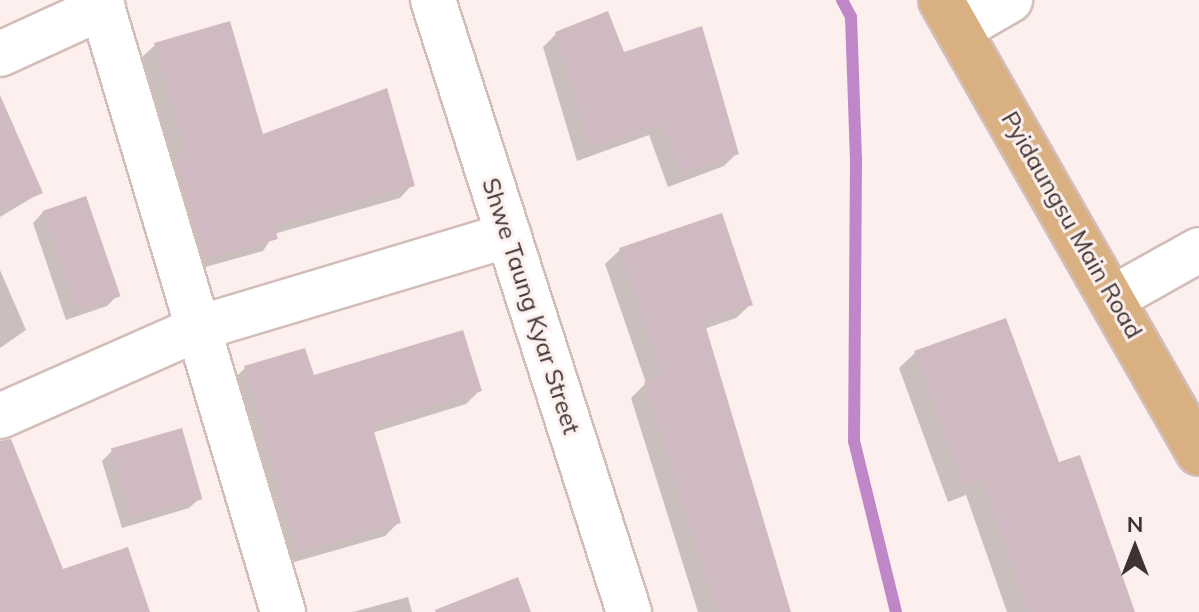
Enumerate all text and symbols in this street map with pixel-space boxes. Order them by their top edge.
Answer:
street label: Pyidaungsu Main Road [995,106,1149,344]
street label: Shwe Taung Kyar Street [476,174,586,438]
north arrow [1095,508,1175,588]
text: N [1127,510,1143,538]

